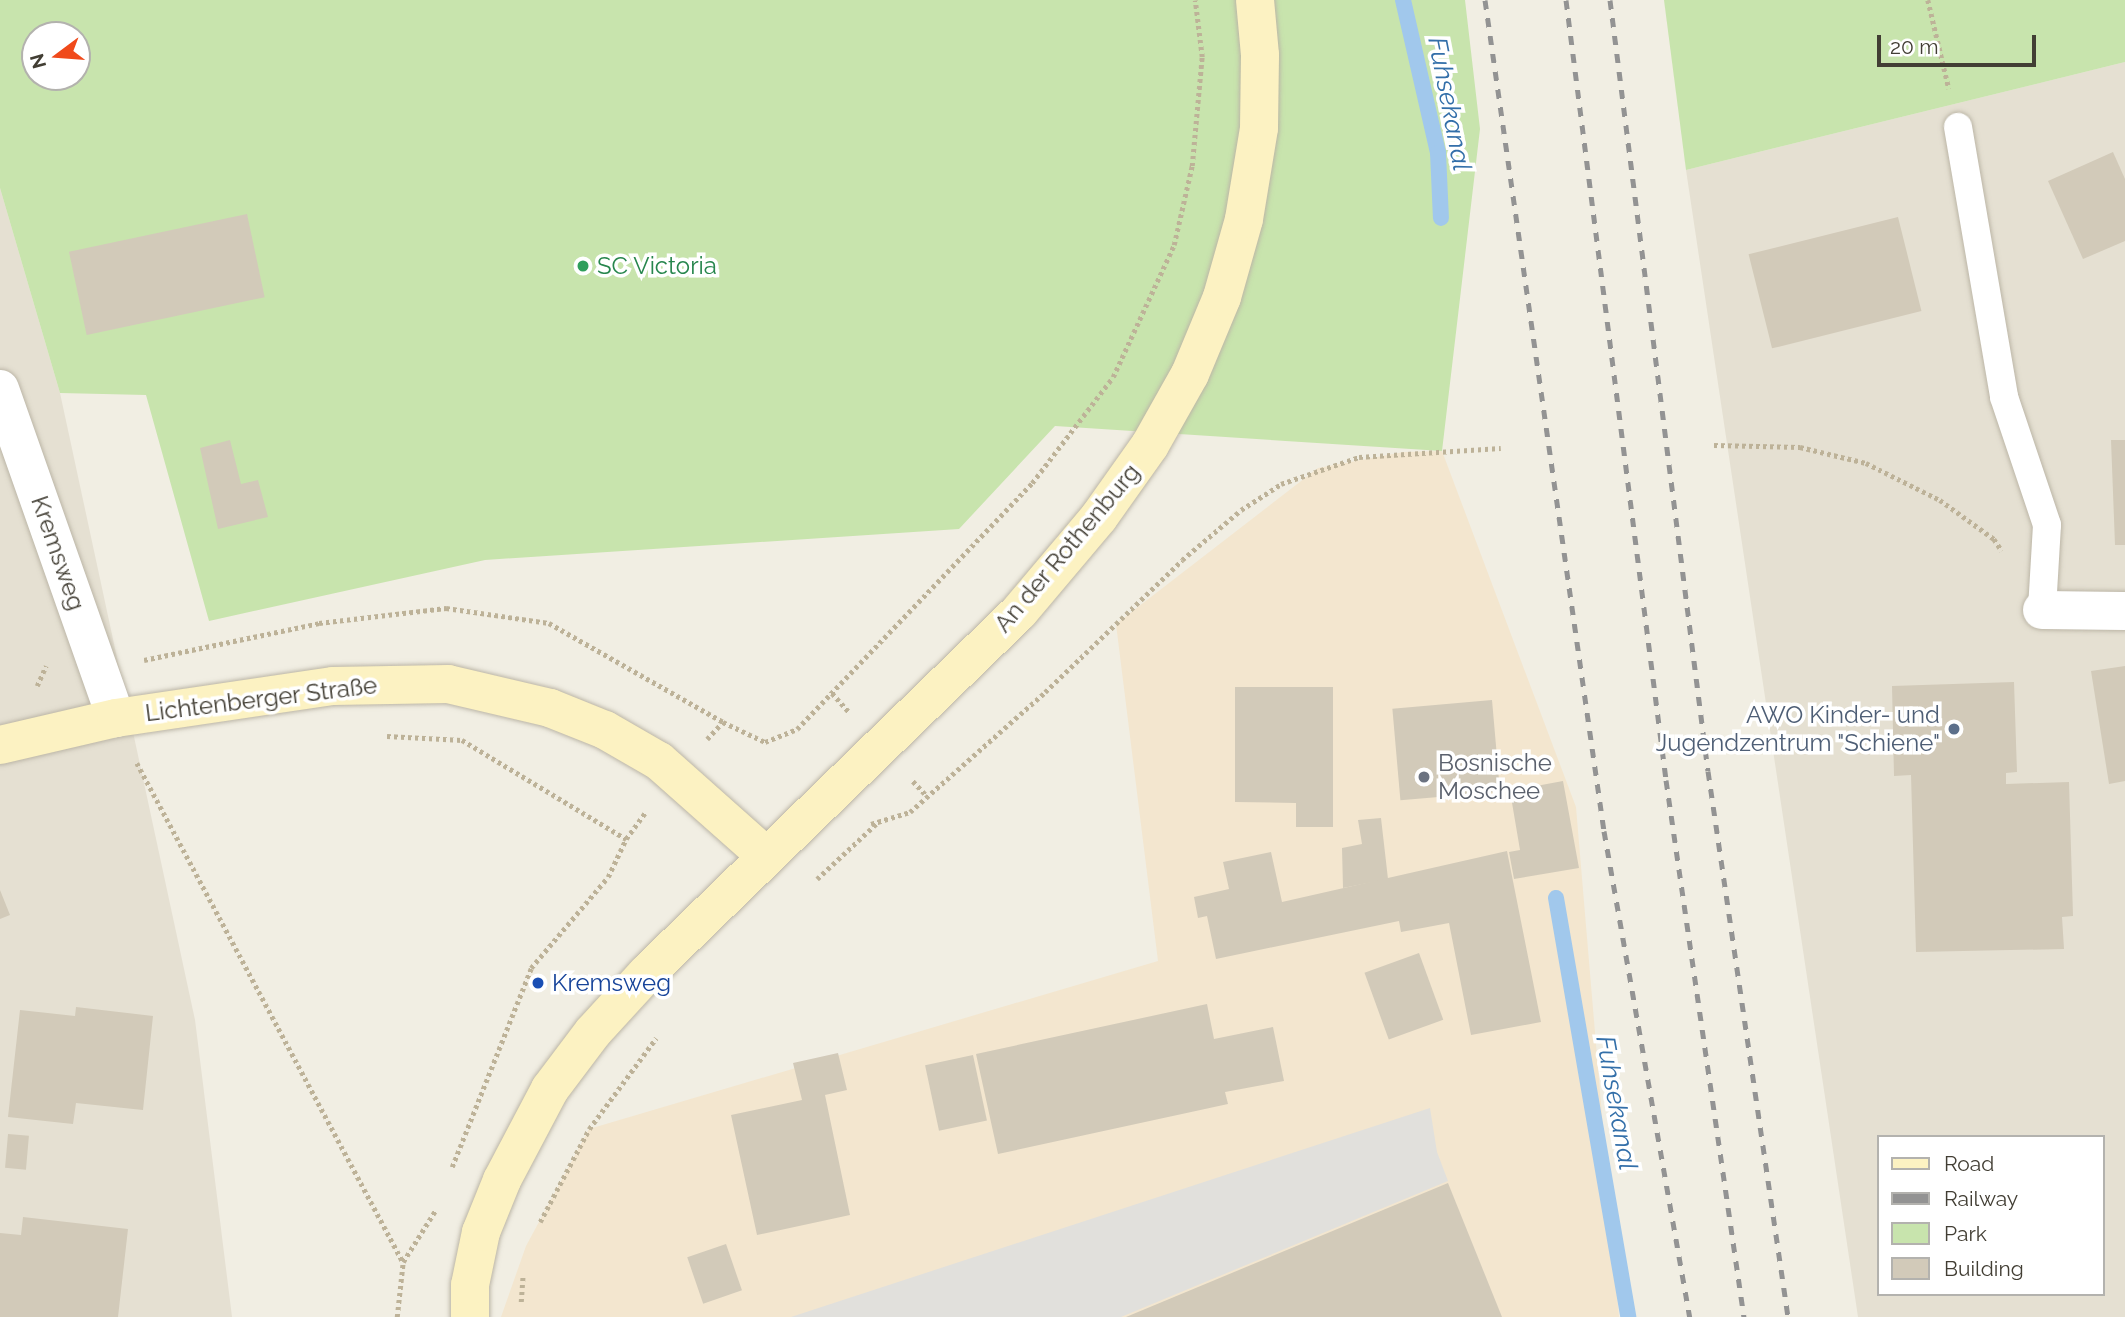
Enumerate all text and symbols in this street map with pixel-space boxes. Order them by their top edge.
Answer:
north arrow [21,21,91,91]
scale bar [1880,21,2039,65]
water label: Fuhsekanal [1421,34,1477,174]
text: 20 m [1890,34,1938,59]
text: N [25,51,50,71]
place label: SC Victoria [597,252,718,280]
marker: SC Victoria [575,258,591,274]
street label: An der Rothenburg [988,458,1146,638]
street label: Kremsweg [25,492,91,614]
street label: Lichtenberger Straße [143,670,379,728]
place label: AWO Kinder- und Jugendzentrum "Schiene" [1655,701,1940,757]
marker: AWO Kinder- und Jugendzentrum "Schiene" [1946,721,1962,737]
place label: Bosnische Moschee [1438,749,1552,805]
marker: Bosnische Moschee [1416,769,1432,785]
place label: Kremsweg [552,969,671,997]
marker: Kremsweg [530,975,546,991]
water label: Fuhsekanal [1589,1033,1643,1173]
legend [1876,1135,2104,1296]
text: Road [1944,1151,1994,1176]
text: Railway [1944,1186,2018,1211]
text: Park [1944,1221,1987,1246]
text: Building [1944,1256,2024,1281]

